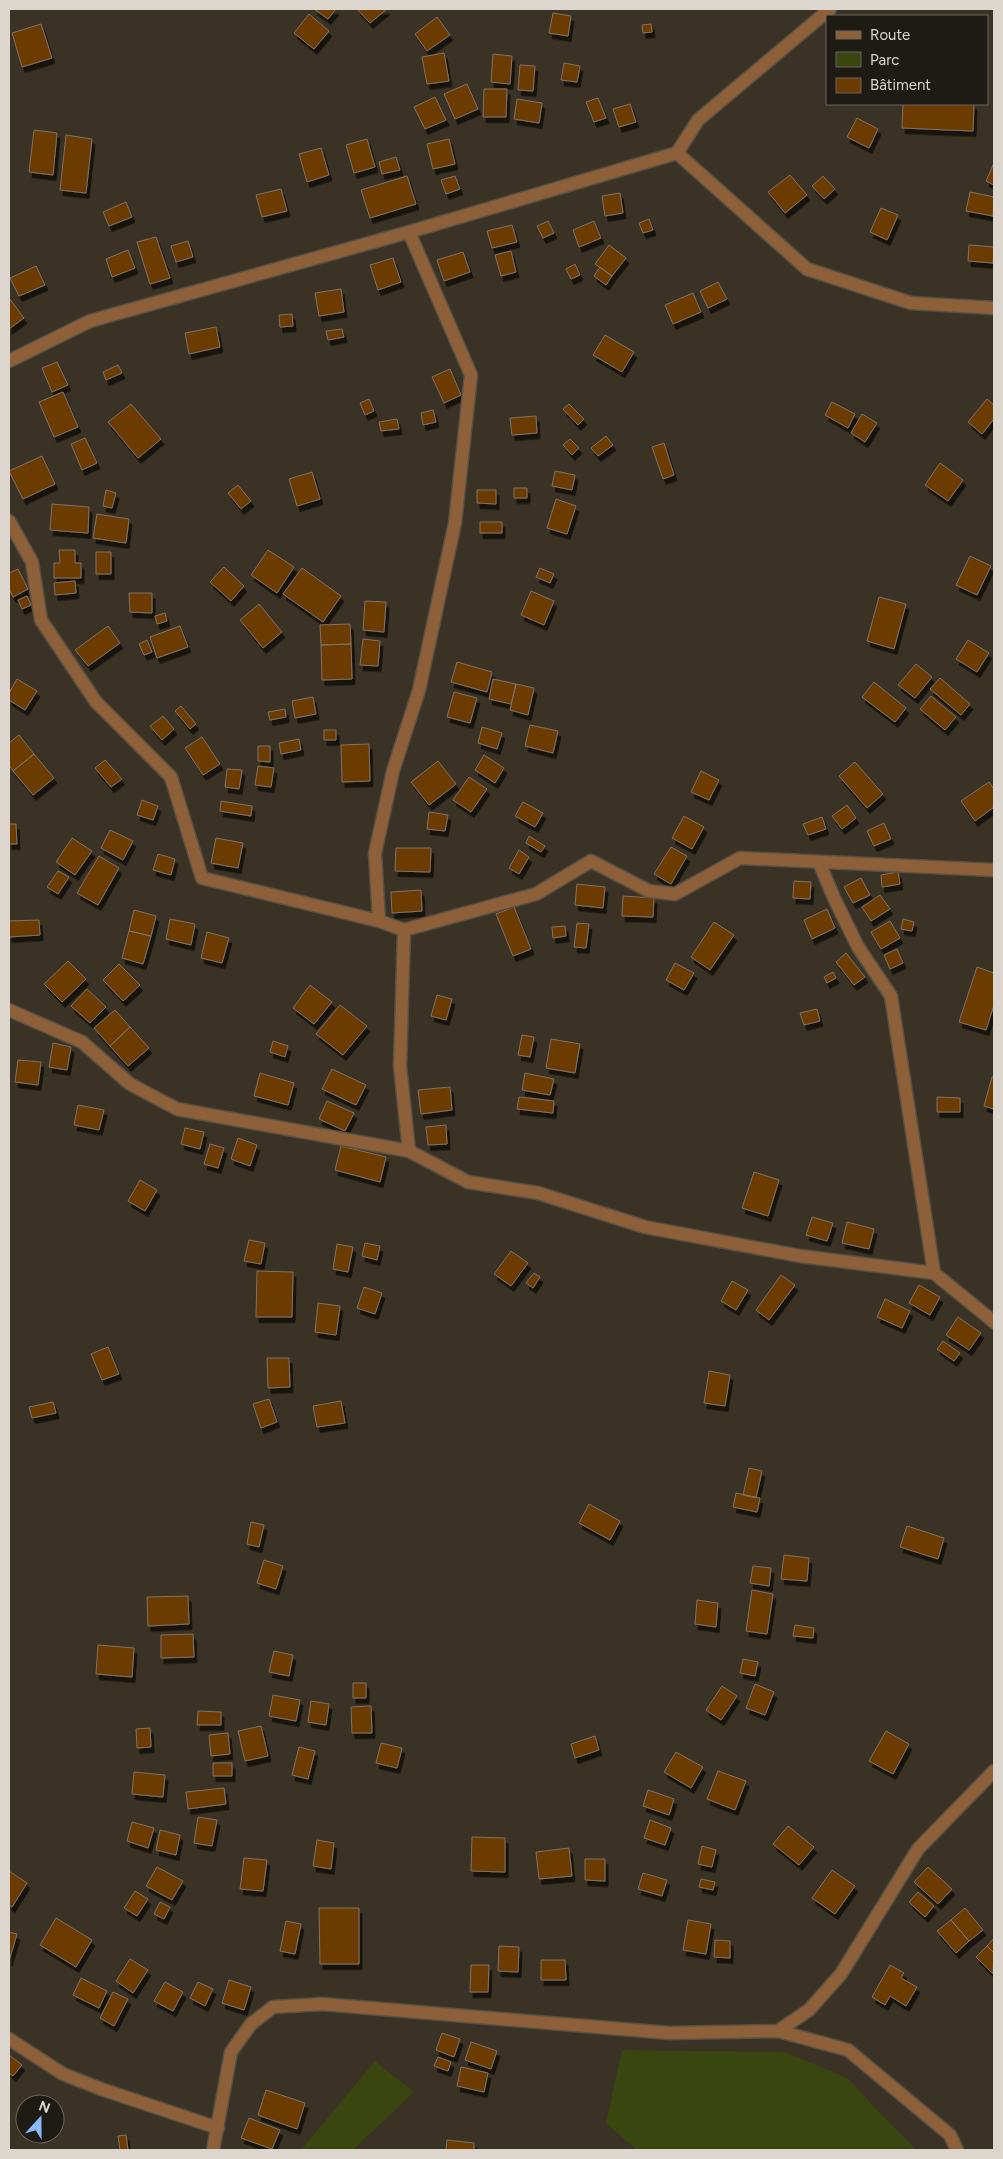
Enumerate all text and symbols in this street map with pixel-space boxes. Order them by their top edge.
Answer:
legend [826,15,988,105]
text: Route [870,26,910,44]
text: Parc [870,51,899,69]
text: Bâtiment [870,76,931,94]
north arrow [15,2094,65,2144]
text: N [36,2097,53,2117]

